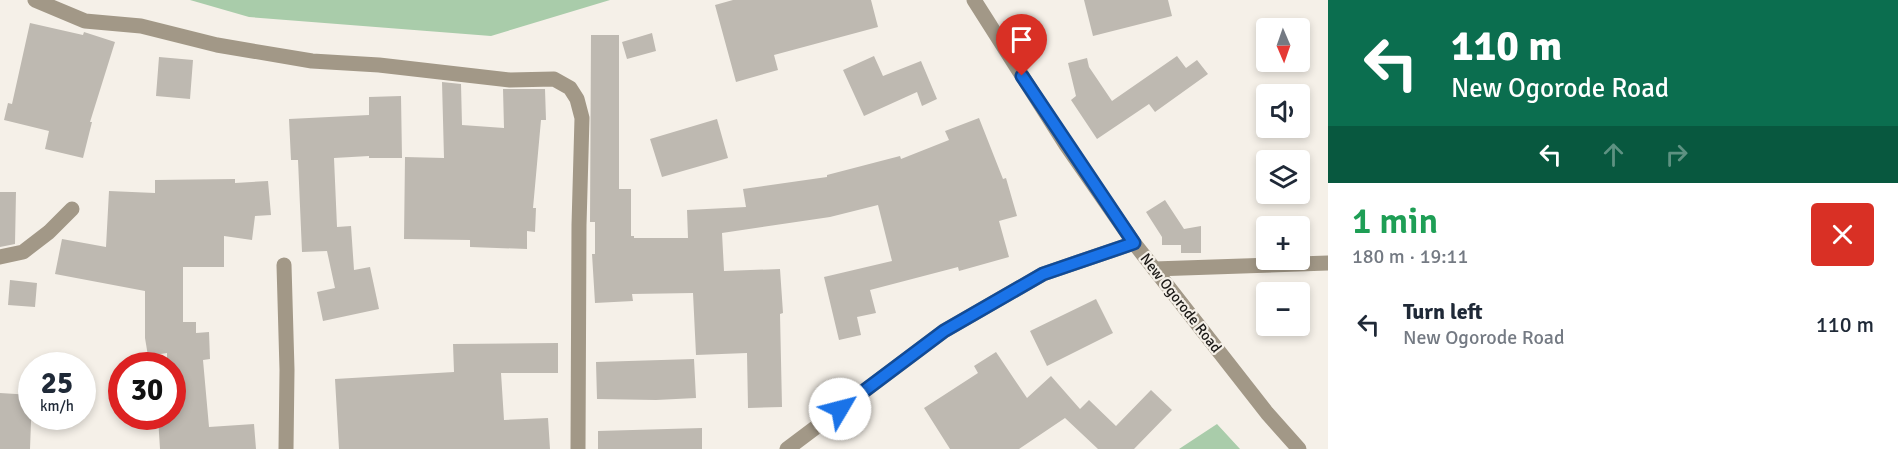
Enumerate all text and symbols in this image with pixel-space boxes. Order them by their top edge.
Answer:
pin [996,14,1047,76]
north arrow [1256,18,1310,72]
map controls [1256,18,1310,336]
text: 110 m [1451,21,1562,72]
icon: arrive [1005,23,1038,56]
icon: left [1352,24,1430,102]
text: New Ogorode Road [1451,72,1669,105]
button: sound [1256,84,1310,138]
icon: left [1534,138,1567,171]
icon: ahead [1597,138,1630,171]
icon: right [1660,138,1693,171]
button: layers [1256,150,1310,204]
text: 1 min [1352,199,1438,244]
button: close [1811,203,1874,266]
button: + [1256,216,1310,270]
text: 180 m · 19:11 [1352,244,1468,269]
street label: New Ogorode Road [1137,250,1225,356]
button: − [1256,282,1310,336]
text: Turn left [1403,298,1483,325]
icon: left [1352,308,1385,341]
text: 110 m [1816,311,1874,338]
text: New Ogorode Road [1403,325,1565,350]
speed limit sign: 30 [108,352,186,430]
text: 25 [41,365,73,402]
position arrow [808,377,872,441]
text: km/h [40,397,74,415]

